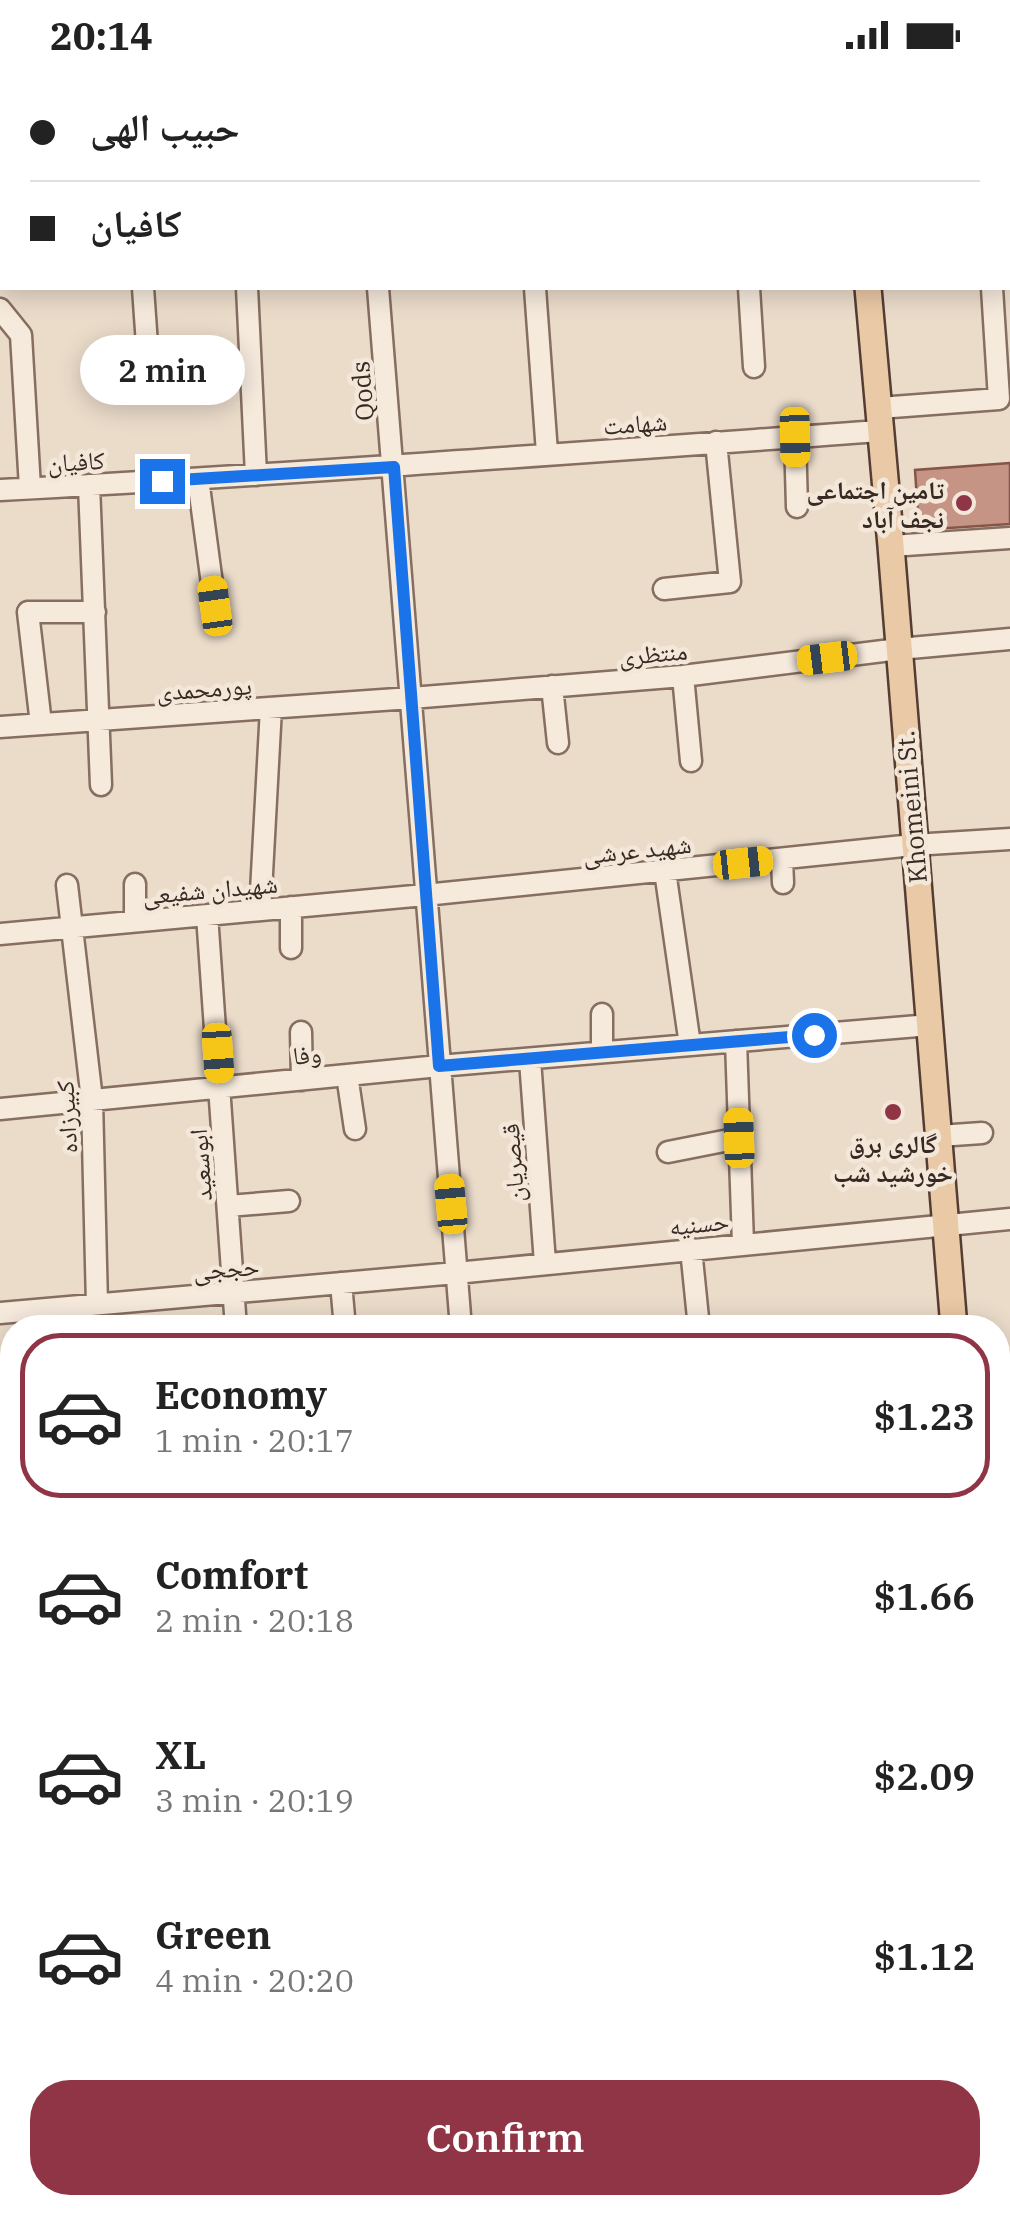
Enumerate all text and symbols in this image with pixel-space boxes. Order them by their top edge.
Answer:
text: 20:14 [50,11,153,60]
text: حبیب الهی [90,102,240,151]
text: کافیان [90,198,182,247]
callout: 2 min [80,336,244,406]
text: 2 min [118,349,207,391]
street label: Qods [343,360,381,422]
street label: شهامت [602,404,668,442]
car [779,407,811,467]
street label: کافیان [47,443,105,479]
route end [140,459,185,504]
place label: تامین اجتماعی نجف آباد [807,473,944,535]
marker: تامین اجتماعی نجف آباد [953,492,975,514]
car [196,574,234,638]
street label: منتظری [617,634,689,672]
car [795,639,859,677]
street label: پورمحمدی [155,668,253,708]
street label: Khomeini St. [888,730,934,884]
street label: شهید عرشی [581,827,693,871]
car [712,845,774,881]
street label: شهیدان شفیعی [141,867,279,911]
route start [792,1013,837,1058]
car [201,1022,235,1084]
street label: وفا [291,1036,323,1072]
street label: کبیرزاده [48,1080,84,1154]
marker: گالری برق خورشید شب [882,1101,904,1123]
car [723,1107,755,1169]
street label: قیصریان [493,1123,531,1203]
place label: گالری برق خورشید شب [833,1127,953,1189]
street label: ابوسعید [181,1128,219,1202]
car [433,1173,469,1235]
street label: حسنیه [667,1203,731,1243]
street label: حججی [191,1249,261,1287]
text: Economy [155,1370,327,1419]
icon: car [35,1371,125,1461]
text: $1.23 [873,1391,975,1440]
text: 1 min · 20:17 [155,1419,354,1461]
text: Comfort [155,1550,308,1599]
icon: car [35,1551,125,1641]
text: $1.66 [873,1571,975,1620]
text: 2 min · 20:18 [155,1599,354,1641]
text: XL [155,1730,206,1779]
icon: car [35,1731,125,1821]
text: $2.09 [873,1751,975,1800]
text: 3 min · 20:19 [155,1779,354,1821]
text: Green [155,1910,271,1959]
icon: car [35,1911,125,2001]
text: $1.12 [873,1931,975,1980]
text: 4 min · 20:20 [155,1959,354,2001]
button: Confirm [30,2080,980,2195]

